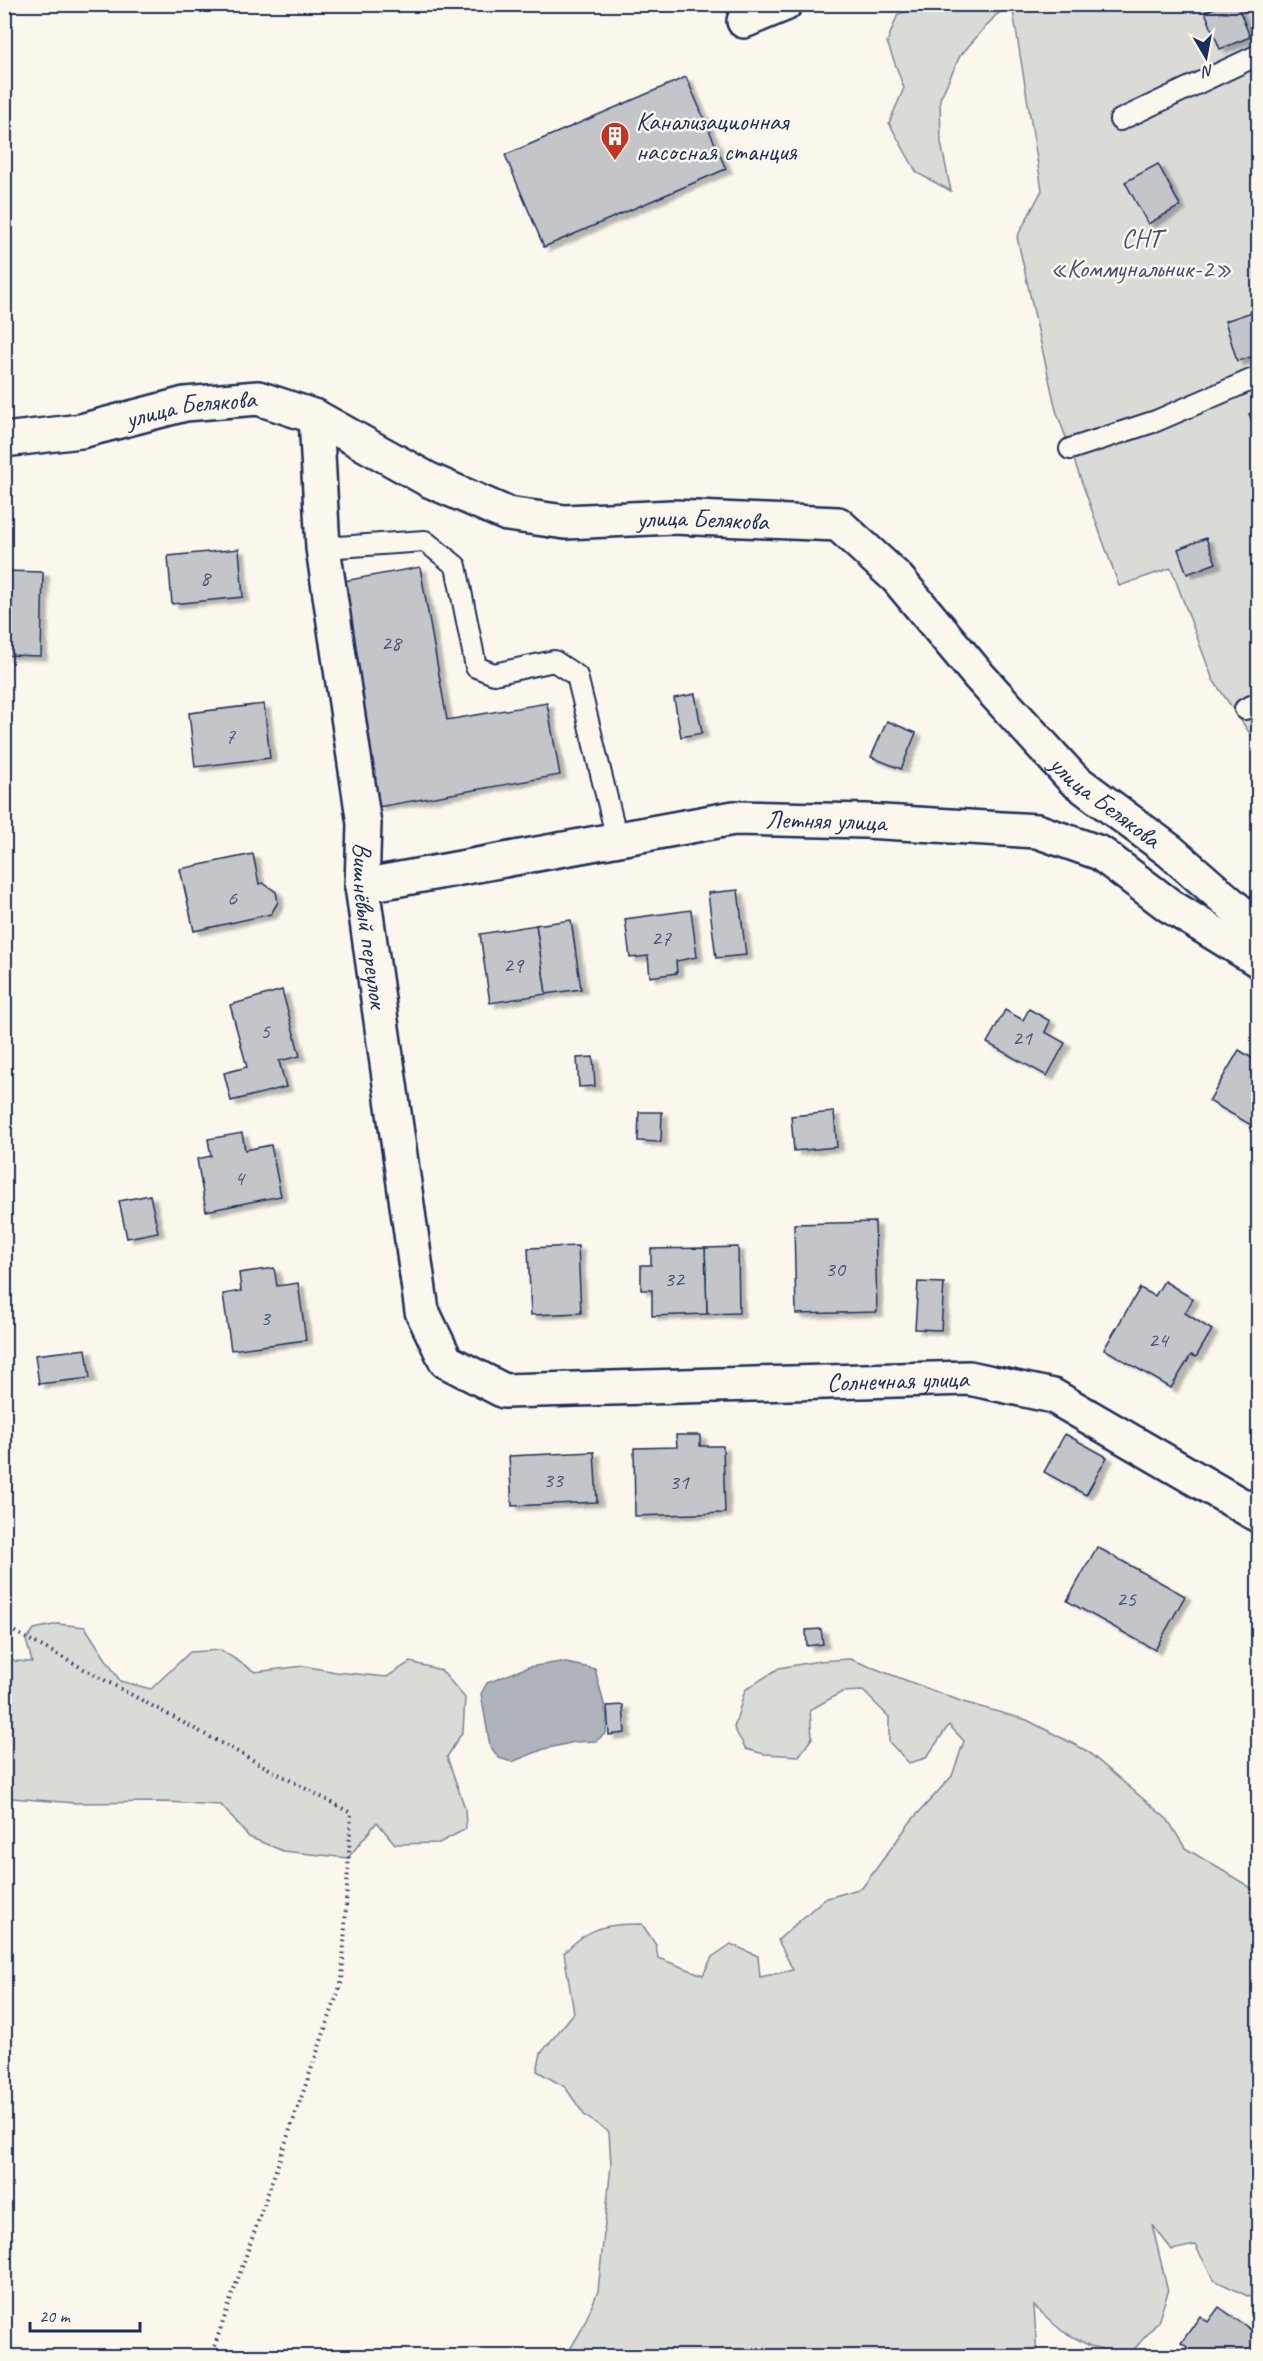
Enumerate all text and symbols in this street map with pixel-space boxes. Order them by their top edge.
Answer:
north arrow [1176,27,1236,87]
text: N [1199,60,1215,82]
place label: Канализационная насосная станция [636,105,798,168]
building icon: Канализационная насосная станция [599,120,631,162]
park label: СНТ «Коммунальник-2» [1050,222,1232,285]
street label: улица Белякова [120,382,259,436]
street label: улица Белякова [634,501,771,538]
house number: 8 [200,564,212,592]
house number: 28 [381,629,403,657]
house number: 7 [225,722,236,750]
street label: улица Белякова [1041,747,1168,856]
street label: Летняя улица [765,803,889,839]
street label: Вишнёвый переулок [344,842,395,1013]
house number: 6 [227,884,238,912]
house number: 27 [651,924,672,952]
house number: 29 [503,951,525,979]
house number: 5 [260,1017,271,1045]
house number: 21 [1012,1024,1033,1052]
house number: 4 [234,1164,246,1192]
house number: 30 [825,1255,847,1283]
house number: 32 [664,1265,686,1293]
house number: 3 [260,1304,272,1332]
house number: 24 [1148,1326,1170,1354]
street label: Солнечная улица [826,1362,971,1399]
house number: 33 [543,1466,565,1494]
house number: 31 [669,1468,690,1496]
house number: 25 [1116,1585,1137,1613]
scale bar [30,2295,140,2333]
text: 20 m [39,2305,72,2327]

